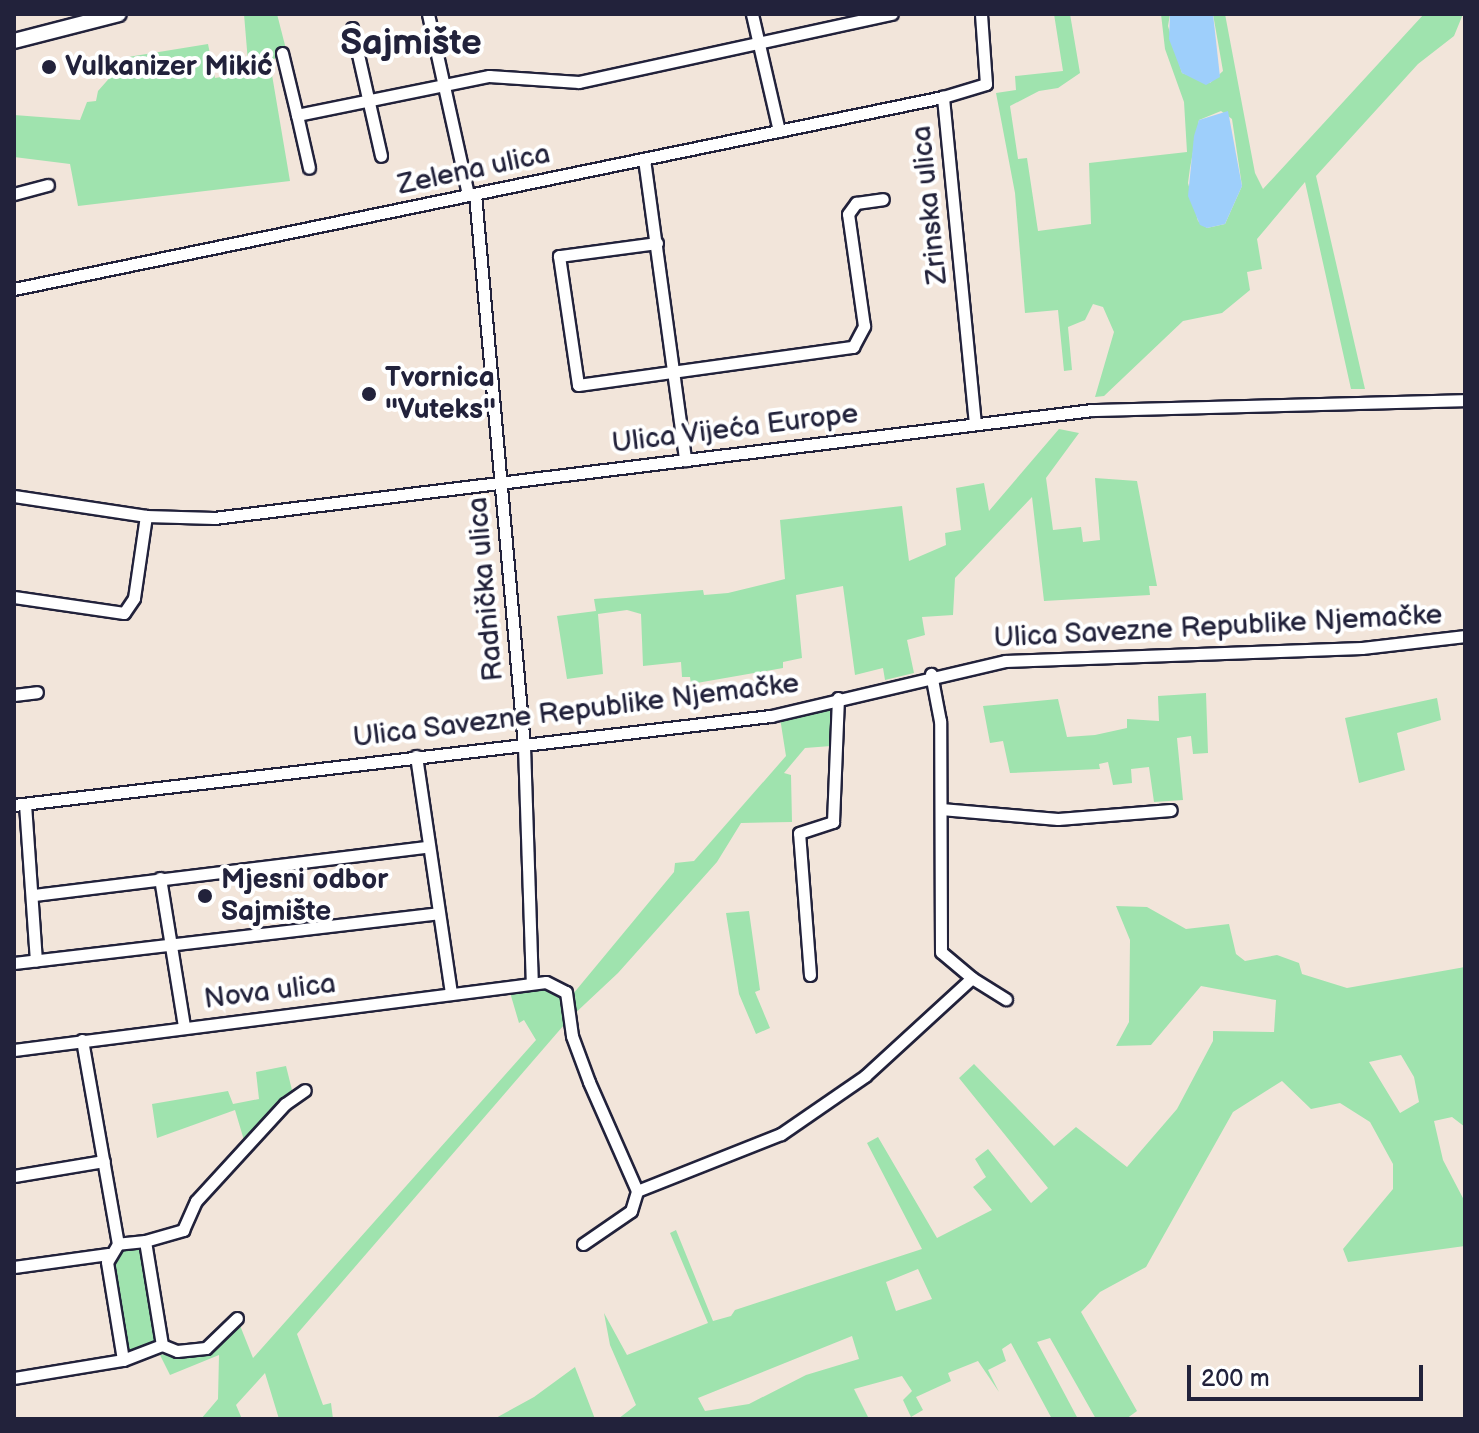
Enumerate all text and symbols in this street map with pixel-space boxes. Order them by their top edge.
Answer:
district label: Sajmište [340,22,482,66]
place label: Vulkanizer Mikić [65,50,273,84]
marker: Vulkanizer Mikić [40,58,58,76]
street label: Zrinska ulica [905,124,955,286]
street label: Zelena ulica [395,137,553,203]
place label: Tvornica ''Vuteks'' [385,361,495,427]
marker: Tvornica ''Vuteks'' [360,385,378,403]
street label: Ulica Vijeća Europe [610,397,860,461]
street label: Radnička ulica [461,495,511,683]
street label: Ulica Savezne Republike Njemačke [993,598,1443,656]
street label: Ulica Savezne Republike Njemačke [351,667,801,755]
place label: Mjesni odbor Sajmište [221,863,388,929]
marker: Mjesni odbor Sajmište [196,887,214,905]
street label: Nova ulica [202,967,338,1017]
scale bar [1191,1349,1427,1399]
text: 200 m [1201,1364,1270,1393]

